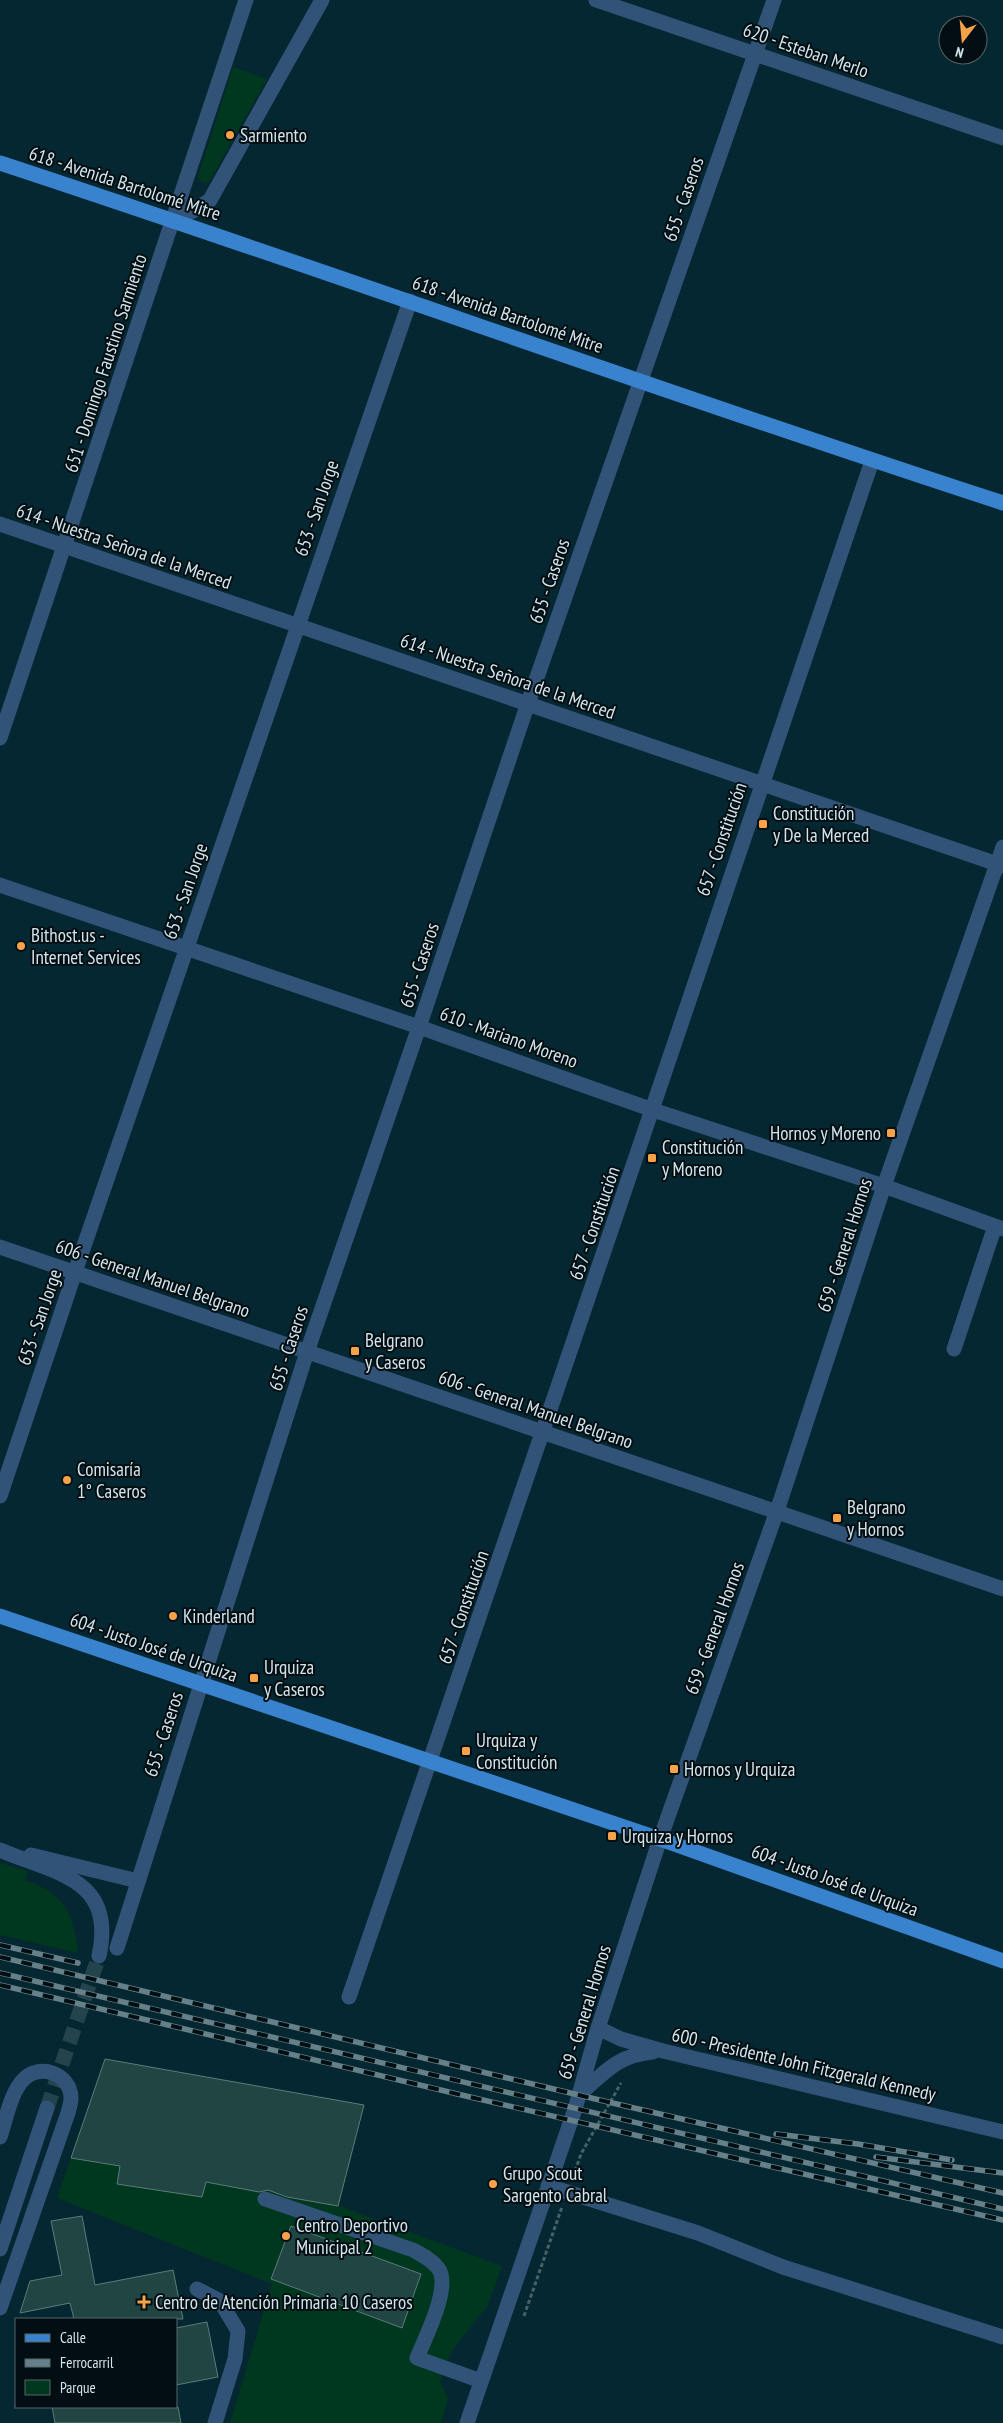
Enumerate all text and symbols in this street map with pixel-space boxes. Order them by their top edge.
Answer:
north arrow [938,15,988,65]
street label: 620 - Esteban Merlo [740,17,872,83]
text: N [953,43,966,62]
place label: Sarmiento [240,123,307,147]
marker: Sarmiento [224,129,236,141]
street label: 618 - Avenida Bartolomé Mitre [26,141,224,225]
street label: 655 - Caseros [657,154,709,244]
street label: 651 - Domingo Faustino Sarmiento [58,251,152,475]
street label: 618 - Avenida Bartolomé Mitre [409,270,607,358]
street label: 653 - San Jorge [288,457,344,559]
street label: 614 - Nuestra Señora de la Merced [13,498,235,594]
street label: 655 - Caseros [523,536,575,626]
street label: 614 - Nuestra Señora de la Merced [397,628,619,724]
street label: 657 - Constitución [690,779,752,899]
place label: Constitución y De la Merced [773,801,869,847]
marker: Constitución y De la Merced [757,818,769,830]
street label: 653 - San Jorge [157,840,213,942]
street label: 655 - Caseros [394,919,444,1011]
place label: Bithost.us - Internet Services [31,923,141,969]
marker: Bithost.us - Internet Services [15,940,27,952]
street label: 610 - Mariano Moreno [437,1001,581,1073]
place label: Hornos y Moreno [770,1121,881,1145]
marker: Hornos y Moreno [885,1127,897,1139]
place label: Constitución y Moreno [662,1135,743,1181]
marker: Constitución y Moreno [646,1152,658,1164]
street label: 657 - Constitución [563,1163,625,1283]
street label: 659 - General Hornos [811,1175,877,1315]
street label: 606 - General Manuel Belgrano [53,1233,253,1323]
street label: 653 - San Jorge [11,1266,67,1368]
street label: 655 - Caseros [263,1302,313,1394]
place label: Belgrano y Caseros [365,1328,426,1374]
marker: Belgrano y Caseros [349,1345,361,1357]
street label: 606 - General Manuel Belgrano [436,1364,636,1454]
place label: Comisaría 1° Caseros [77,1457,146,1503]
marker: Comisaría 1° Caseros [61,1474,73,1486]
place label: Belgrano y Hornos [847,1495,906,1541]
marker: Belgrano y Hornos [831,1512,843,1524]
street label: 657 - Constitución [432,1547,494,1667]
street label: 659 - General Hornos [679,1559,749,1697]
place label: Kinderland [183,1604,255,1628]
street label: 604 - Justo José de Urquiza [67,1607,241,1687]
marker: Kinderland [167,1610,179,1622]
place label: Urquiza y Caseros [264,1655,325,1701]
marker: Urquiza y Caseros [248,1672,260,1684]
street label: 655 - Caseros [138,1688,188,1780]
place label: Urquiza y Constitución [476,1728,557,1774]
marker: Urquiza y Constitución [460,1745,472,1757]
place label: Hornos y Urquiza [684,1757,795,1781]
marker: Hornos y Urquiza [668,1763,680,1775]
place label: Urquiza y Hornos [622,1824,733,1848]
marker: Urquiza y Hornos [606,1830,618,1842]
street label: 604 - Justo José de Urquiza [748,1839,922,1921]
street label: 659 - General Hornos [552,1942,616,2082]
street label: 600 - Presidente John Fitzgerald Kennedy [670,2022,939,2106]
place label: Grupo Scout Sargento Cabral [503,2161,608,2207]
marker: Grupo Scout Sargento Cabral [487,2178,499,2190]
place label: Centro Deportivo Municipal 2 [296,2213,408,2259]
marker: Centro Deportivo Municipal 2 [280,2230,292,2242]
place label: Centro de Atención Primaria 10 Caseros [155,2290,413,2314]
marker: Centro de Atención Primaria 10 Caseros [137,2295,151,2309]
legend [15,2318,178,2408]
text: Calle [60,2328,86,2347]
text: Ferrocarril [60,2353,114,2372]
text: Parque [60,2378,96,2397]

